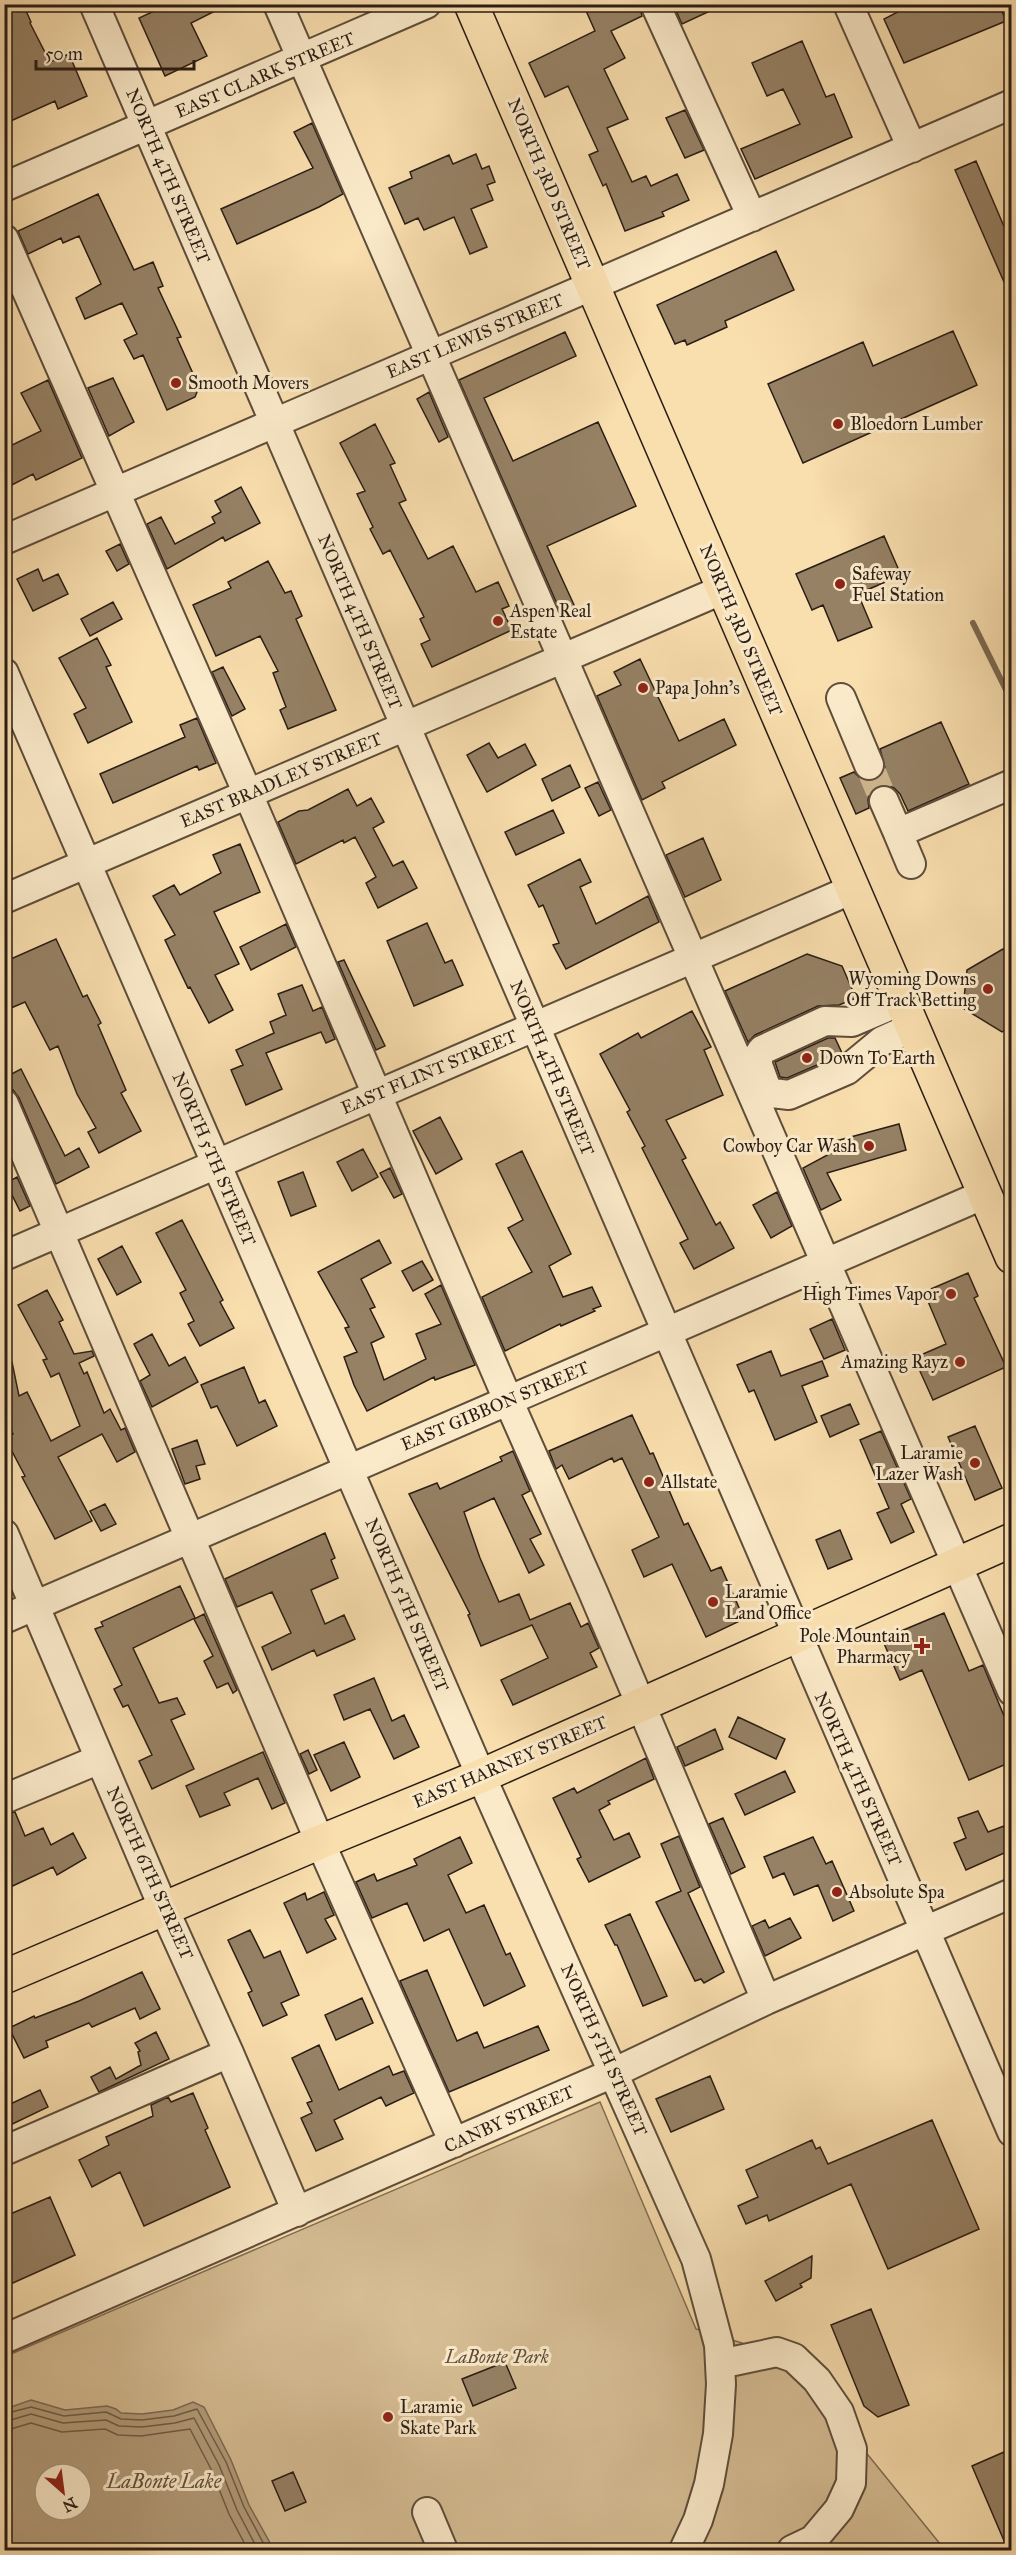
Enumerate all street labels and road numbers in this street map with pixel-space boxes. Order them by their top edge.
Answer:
street label: EAST CLARK STREET [172,27,358,123]
street label: NORTH 4TH STREET [121,85,215,267]
street label: NORTH 3RD STREET [503,95,595,273]
street label: EAST LEWIS STREET [383,289,567,383]
street label: NORTH 4TH STREET [313,531,407,713]
street label: NORTH 3RD STREET [695,541,787,719]
street label: EAST BRADLEY STREET [177,727,385,833]
street label: NORTH 4TH STREET [505,977,599,1159]
street label: EAST FLINT STREET [338,1025,520,1119]
street label: NORTH 5TH STREET [167,1069,261,1249]
street label: EAST GIBBON STREET [398,1356,592,1456]
street label: NORTH 5TH STREET [360,1515,454,1695]
street label: NORTH 4TH STREET [810,1689,906,1869]
street label: EAST HARNEY STREET [410,1711,610,1813]
street label: NORTH 6TH STREET [102,1783,198,1963]
street label: NORTH 5TH STREET [556,1960,652,2140]
street label: CANBY STREET [441,2080,577,2158]

